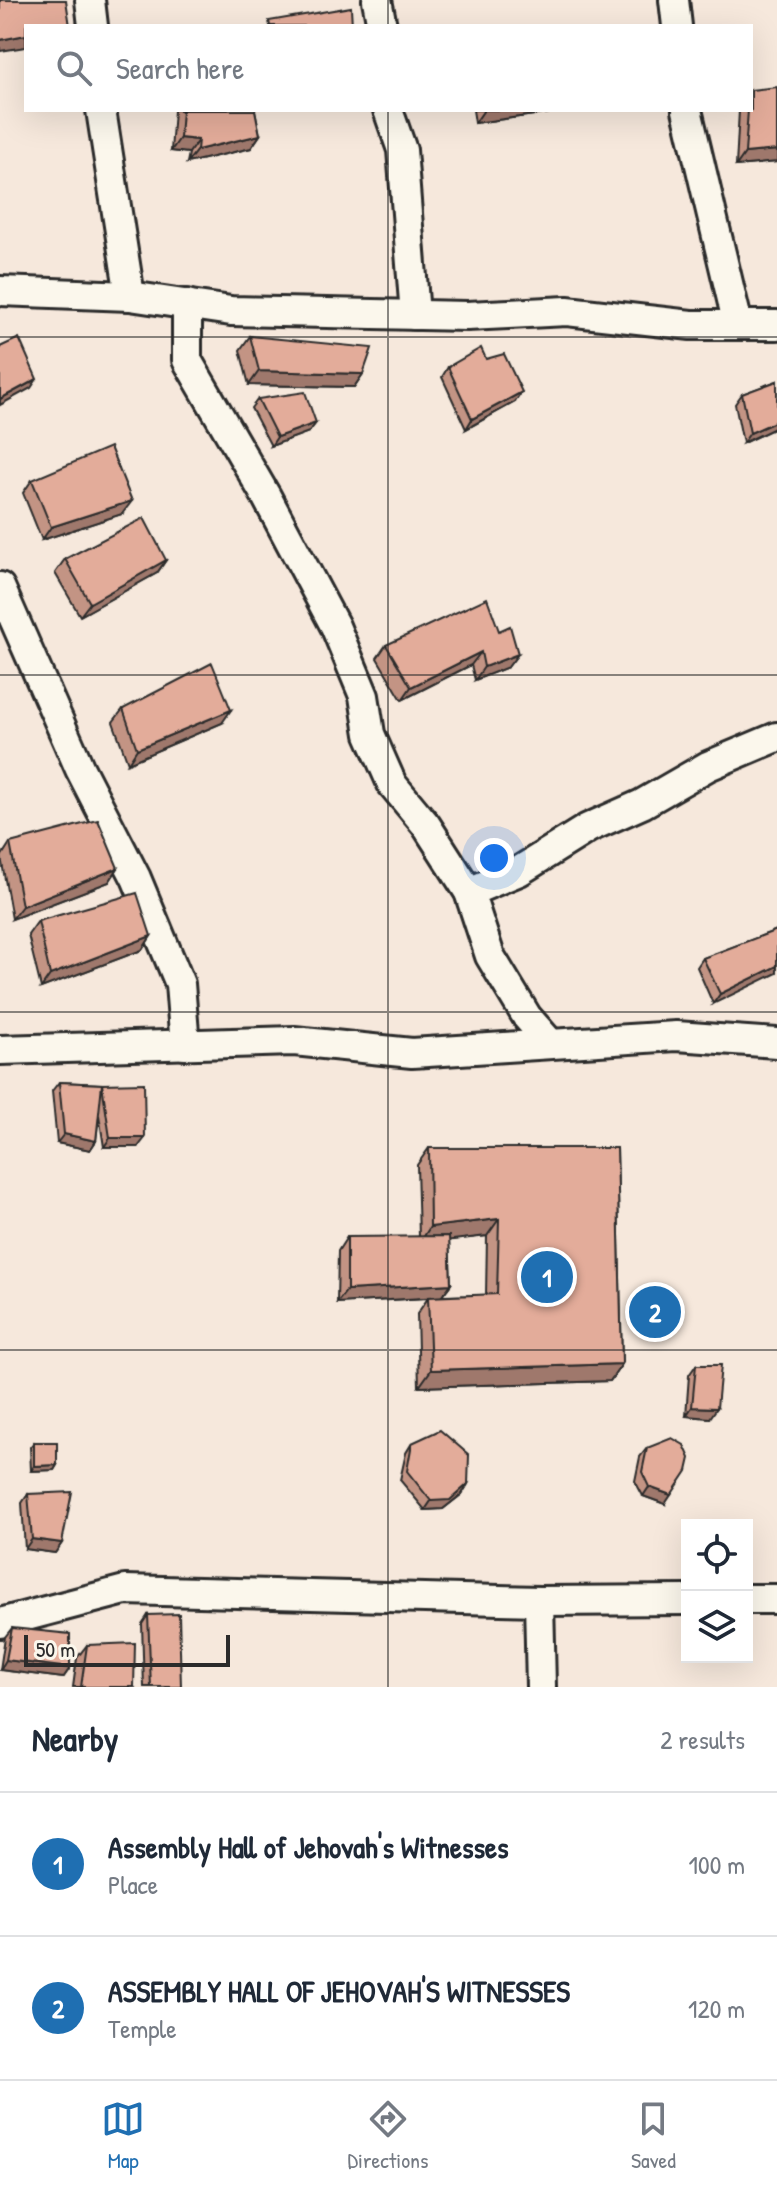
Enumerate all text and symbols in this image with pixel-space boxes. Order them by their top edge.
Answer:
search box [24,24,753,112]
icon: search [52,46,96,90]
text: Search here [116,48,244,88]
your location [474,838,514,878]
pin: 1 [521,1247,573,1307]
pin: 2 [629,1282,681,1342]
map controls [681,1519,753,1663]
button: locate [681,1519,753,1591]
button: layers [681,1591,753,1663]
scale bar [24,1631,230,1667]
text: 50 m [36,1634,75,1664]
text: Nearby [32,1716,118,1762]
text: 2 results [660,1722,745,1757]
text: Assembly Hall of Jehovah's Witnesses [108,1827,508,1867]
text: 1 [53,1847,63,1882]
text: 100 m [689,1847,745,1882]
text: Place [108,1867,158,1902]
text: ASSEMBLY HALL OF JEHOVAH'S WITNESSES [108,1971,570,2011]
text: 2 [52,1991,64,2026]
text: 120 m [688,1991,745,2026]
text: Temple [108,2011,177,2046]
tab: Map [101,2097,145,2175]
tab: Directions [348,2097,429,2175]
tab: Saved [631,2097,676,2175]

